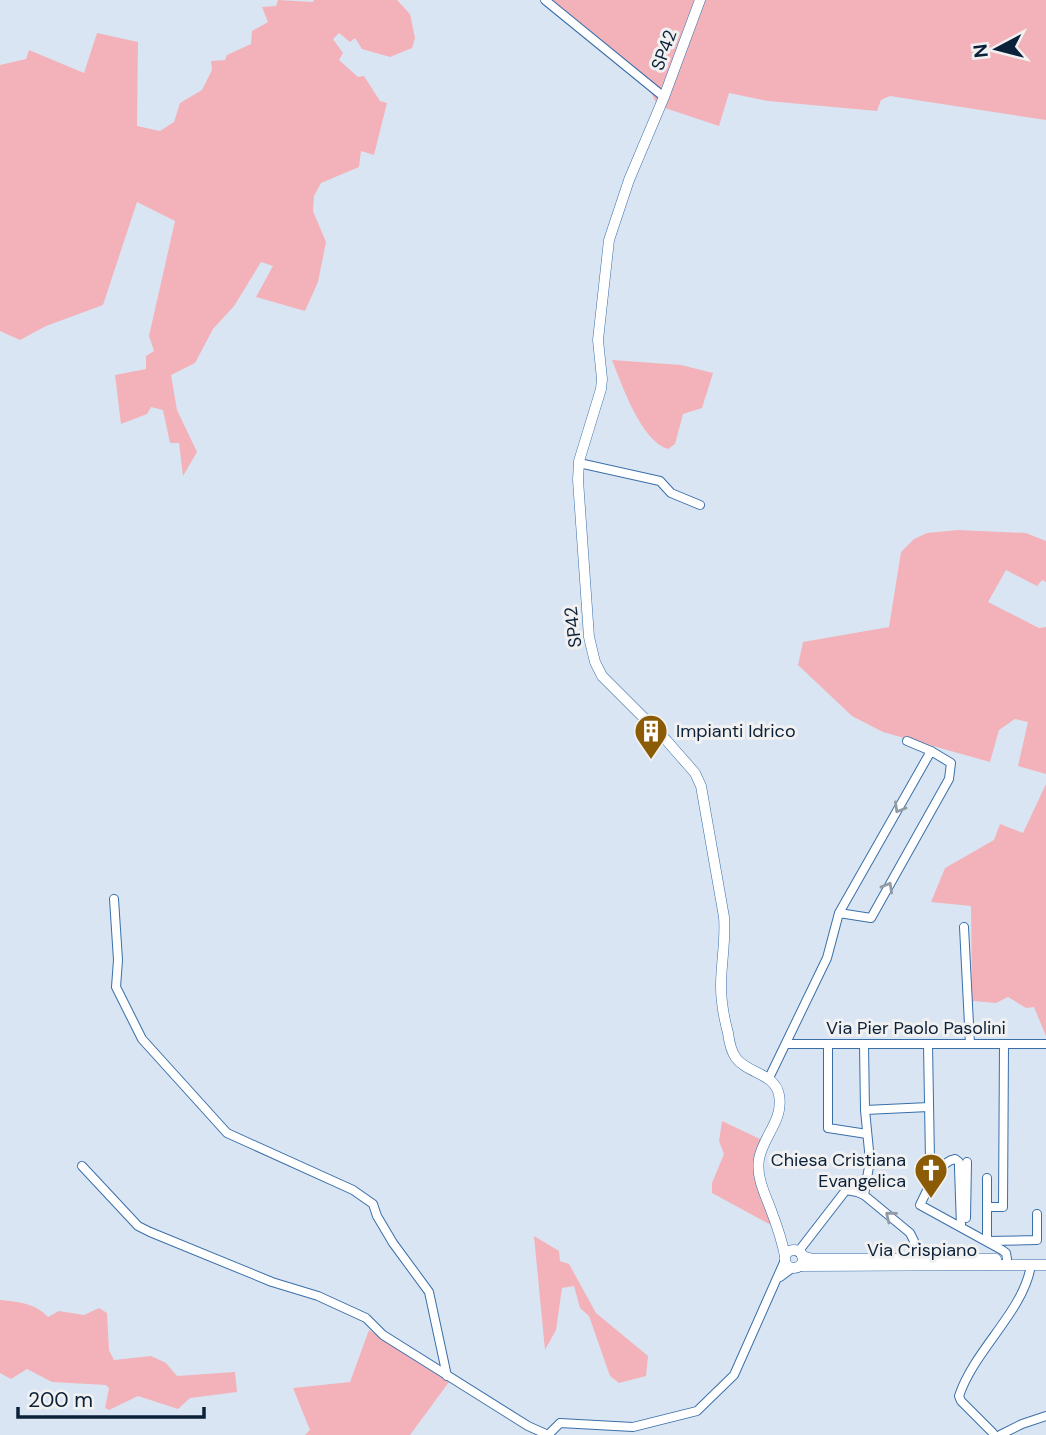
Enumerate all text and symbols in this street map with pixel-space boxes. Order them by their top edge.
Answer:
north arrow [962,14,1032,84]
street label: SP42 [646,27,682,73]
text: N [967,43,994,59]
street label: SP42 [559,605,587,649]
building icon: Impianti Idrico [632,712,670,761]
place label: Impianti Idrico [676,719,796,743]
one-way arrow [894,800,907,813]
one-way arrow [880,882,893,894]
street label: Via Pier Paolo Pasolini [826,1016,1006,1040]
place label: Chiesa Cristiana Evangelica [771,1148,906,1193]
church icon: Chiesa Cristiana Evangelica [912,1151,950,1200]
one-way arrow [885,1212,897,1225]
street label: Via Crispiano [867,1238,977,1262]
scale bar [18,1376,203,1420]
text: 200 m [28,1386,93,1414]

